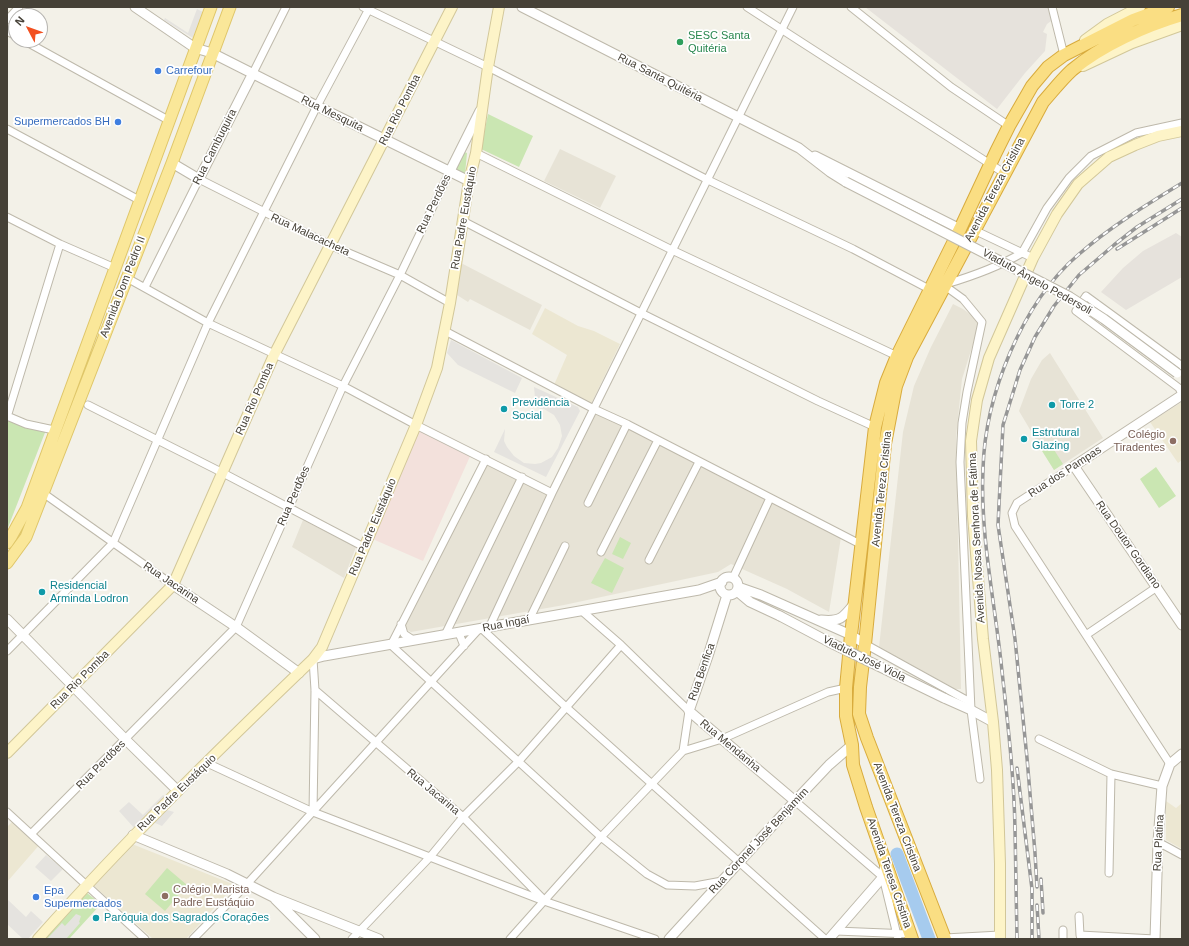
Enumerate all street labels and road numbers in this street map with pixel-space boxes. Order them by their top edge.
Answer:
street label: Rua Santa Quitéria [615,51,705,105]
street label: Rua Rio Pomba [376,72,424,148]
street label: Rua Mesquita [299,93,365,135]
street label: Rua Cambuquira [190,107,240,187]
street label: Avenida Tereza Cristina [962,136,1028,244]
street label: Rua Padre Eustáquio [448,165,480,271]
street label: Rua Perdões [414,172,454,236]
street label: Rua Malacacheta [268,211,352,259]
street label: Avenida Dom Pedro II [98,234,148,340]
street label: Viaduto Ângelo Pedersoli [980,246,1094,318]
street label: Rua Rio Pomba [233,361,277,437]
street label: Avenida Tereza Cristina [869,431,895,547]
street label: Rua dos Pampas [1026,443,1104,501]
street label: Avenida Nossa Senhora de Fátima [966,453,988,623]
street label: Rua Perdões [275,464,313,528]
street label: Rua Padre Eustáquio [346,476,400,578]
street label: Rua Doutor Gordiano [1093,498,1163,592]
street label: Rua Jacarina [140,559,202,607]
street label: Rua Ingaí [481,613,531,635]
street label: Viaduto José Viola [820,633,908,685]
street label: Rua Benfica [686,642,718,702]
street label: Rua Rio Pomba [48,648,112,712]
street label: Rua Mendanha [697,717,763,775]
street label: Rua Perdões [74,738,128,792]
street label: Rua Padre Eustáquio [135,752,219,834]
street label: Avenida Tereza Cristina [870,761,924,873]
street label: Rua Jacarina [404,766,462,818]
street label: Rua Coronel José Benjamim [706,785,812,897]
street label: Rua Platina [1151,814,1167,872]
street label: Avenida Teresa Cristina [864,816,914,930]

